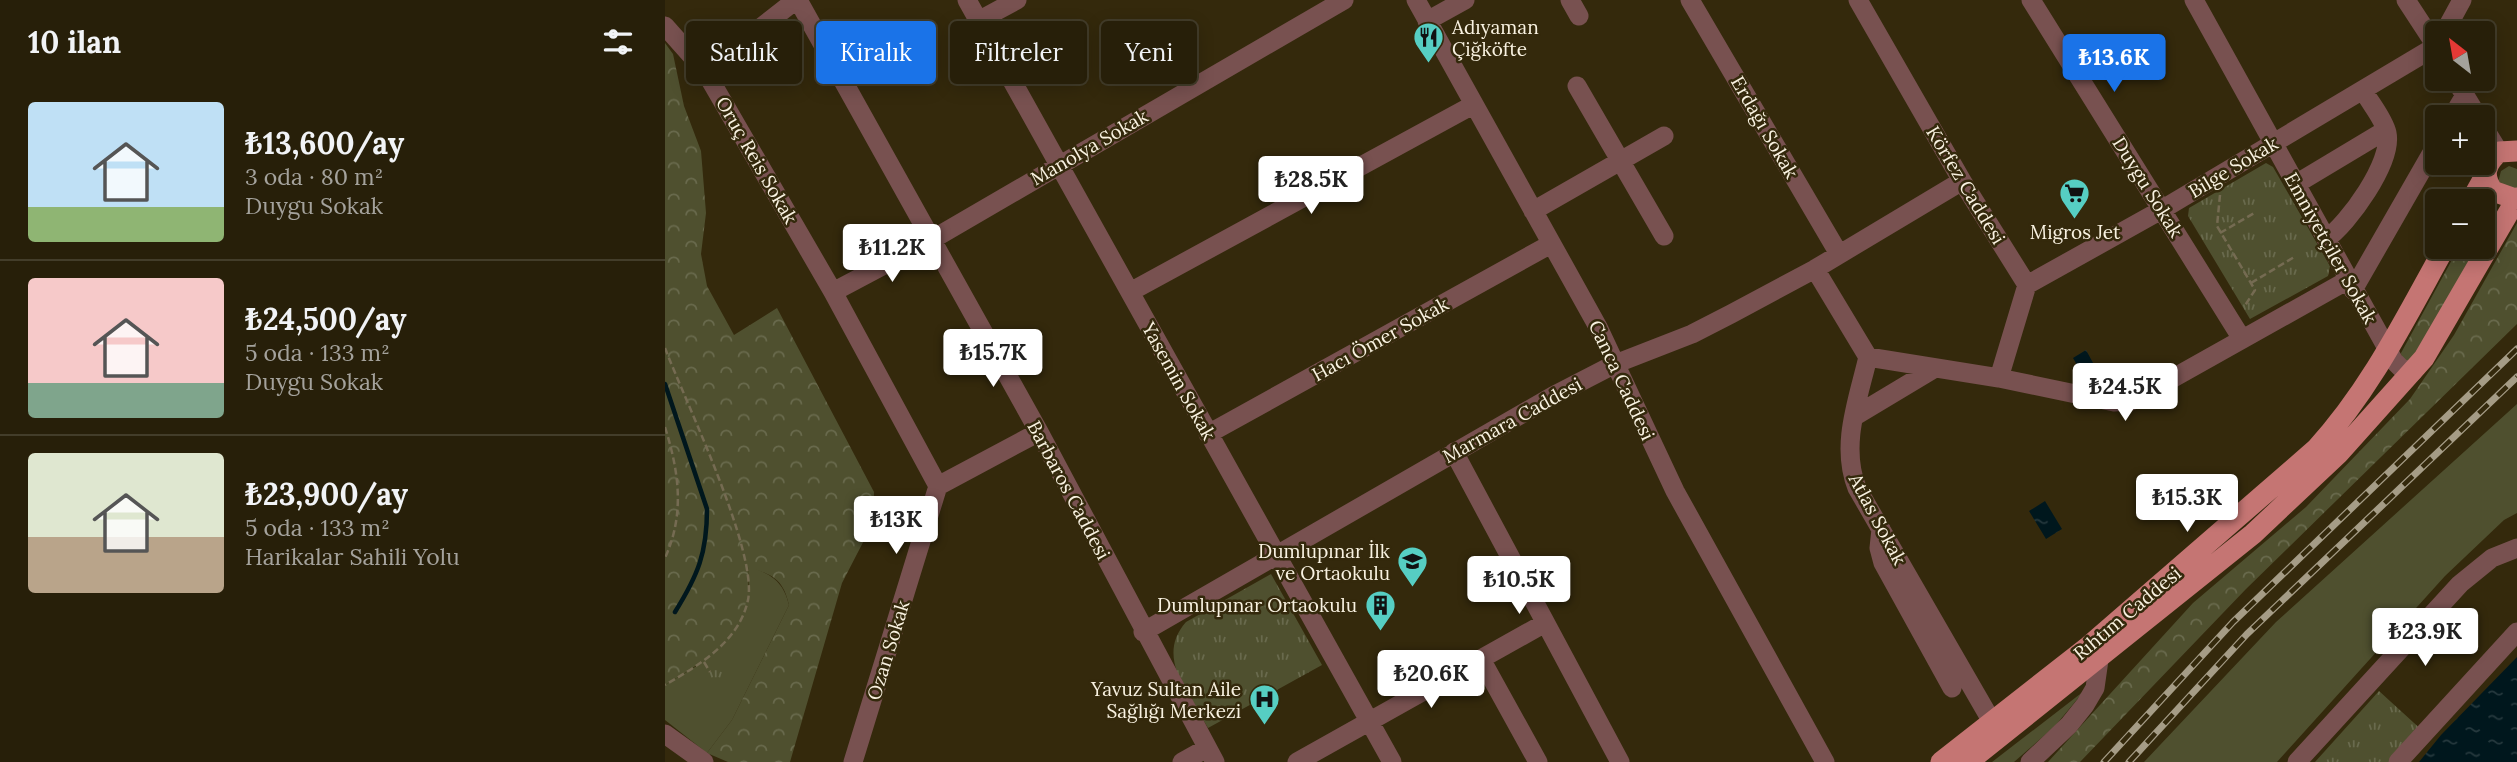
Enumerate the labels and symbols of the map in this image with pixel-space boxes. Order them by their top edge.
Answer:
place label: Adıyaman Çiğköfte [1451,15,1539,61]
restaurant icon: Adıyaman Çiğköfte [1412,21,1446,65]
north arrow [2425,21,2495,91]
pin: ₺13.6K [2057,34,2171,94]
street label: Erdağı Sokak [1726,71,1804,183]
street label: Oruç Reis Sokak [711,92,804,229]
street label: Manolya Sokak [1026,103,1153,190]
street label: Körfez Caddesi [1921,122,2011,248]
street label: Bilge Sokak [2184,131,2283,203]
street label: Duygu Sokak [2108,132,2189,242]
pin: ₺28.5K [1254,156,1368,216]
street label: Emniyetçiler Sokak [2279,168,2383,329]
supermarket icon: Migros Jet [2058,176,2092,220]
place label: Migros Jet [2030,220,2121,244]
pin: ₺11.2K [835,224,949,284]
street label: Hacı Ömer Sokak [1307,291,1453,386]
street label: Canca Caddesi [1584,316,1660,444]
street label: Yasemin Sokak [1136,317,1222,445]
pin: ₺15.7K [936,330,1050,389]
pin: ₺24.5K [2068,364,2182,423]
street label: Marmara Caddesi [1438,372,1586,468]
street label: Barbaros Caddesi [1022,416,1116,564]
street label: Atlas Sokak [1843,468,1912,569]
pin: ₺15.3K [2130,475,2244,534]
pin: ₺13K [855,496,937,556]
place label: Dumlupınar İlk ve Ortaokulu [1258,539,1391,585]
school or university icon: Dumlupınar İlk ve Ortaokulu [1396,545,1430,589]
pin: ₺10.5K [1462,556,1576,616]
street label: Rıhtım Caddesi [2068,561,2186,665]
building icon: Dumlupınar Ortaokulu [1363,588,1397,632]
place label: Dumlupınar Ortaokulu [1157,593,1357,617]
street label: Ozan Sokak [861,596,915,703]
pin: ₺23.9K [2368,608,2482,668]
pin: ₺20.6K [1374,650,1488,710]
place label: Yavuz Sultan Aile Sağlığı Merkezi [1090,677,1241,723]
hospital icon: Yavuz Sultan Aile Sağlığı Merkezi [1247,683,1281,727]

